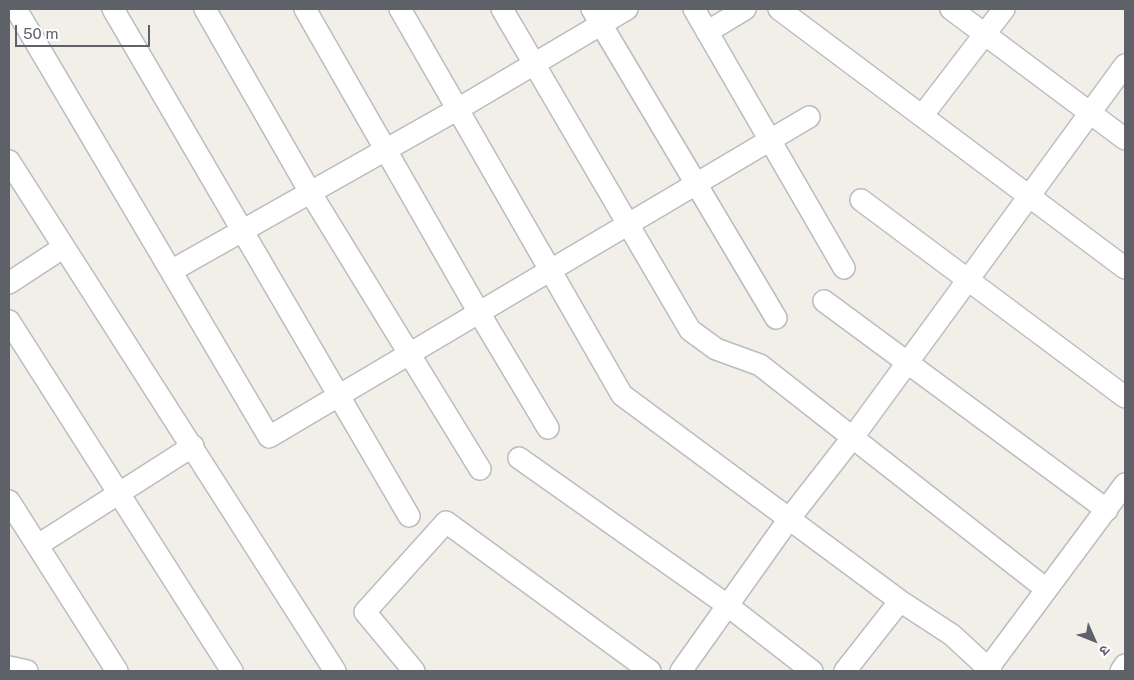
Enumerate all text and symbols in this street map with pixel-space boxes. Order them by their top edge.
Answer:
scale bar [18,15,152,47]
text: 50 m [23,25,58,42]
north arrow [1069,615,1119,665]
text: उ [1096,642,1113,659]

